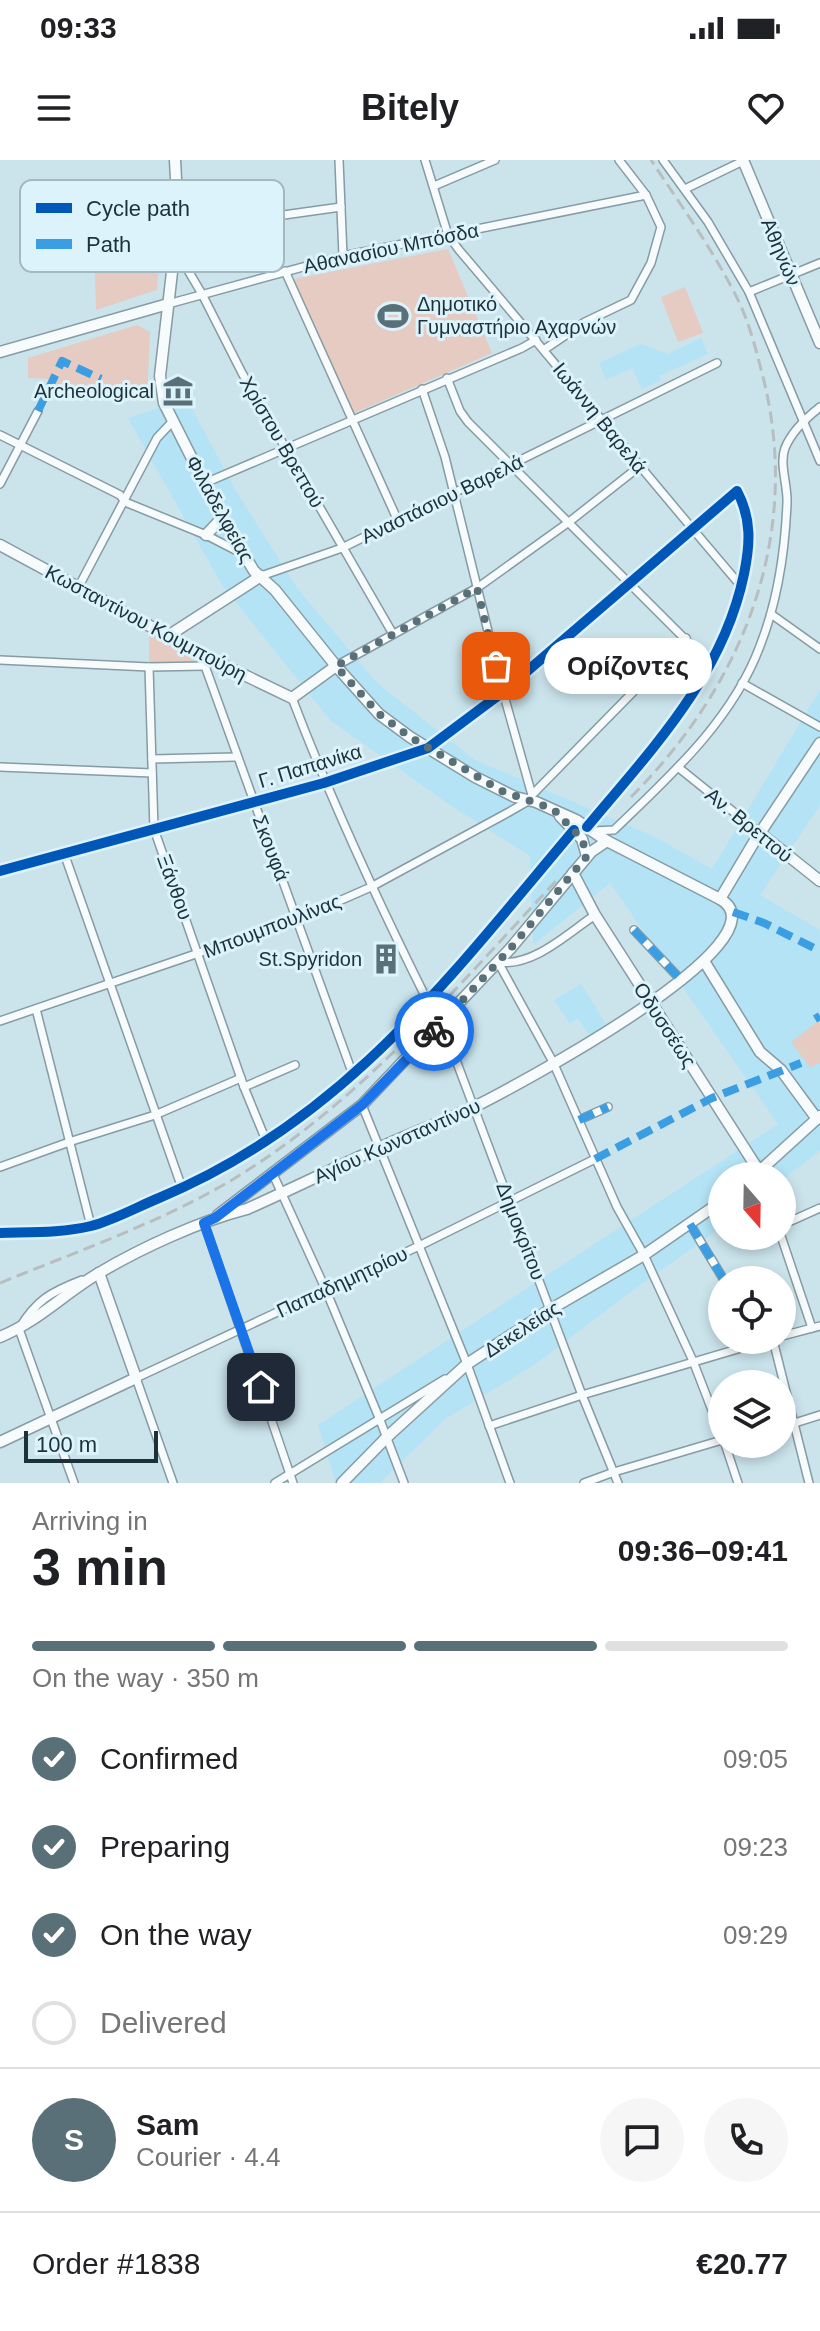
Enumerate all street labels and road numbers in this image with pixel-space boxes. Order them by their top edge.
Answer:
street label: Αθηνών [757,215,805,289]
street label: Αθανασίου Μπόσδα [301,219,481,277]
street label: Ιωάννη Βαρελά [549,358,651,478]
street label: Χρίστου Βρεττού [235,372,329,512]
street label: Αναστάσιου Βαρελά [358,450,526,548]
street label: Φιλαδελφείας [182,452,259,567]
street label: Κωσταντίνου Κουμπούρη [42,560,250,686]
street label: Γ. Παπανίκα [256,740,364,792]
street label: Αν. Βρεττού [701,783,797,867]
street label: Σκουφά [248,812,294,884]
street label: Ξάνθου [153,851,197,923]
street label: Μπουμπουλίνας [200,890,344,962]
street label: Οδυσσέως [630,979,701,1072]
street label: Αγίου Κωνσταντίνου [310,1094,484,1188]
street label: Δημοκρίτου [492,1179,550,1283]
street label: Παπαδημητρίου [273,1242,411,1322]
street label: Δεκελείας [480,1296,564,1362]

